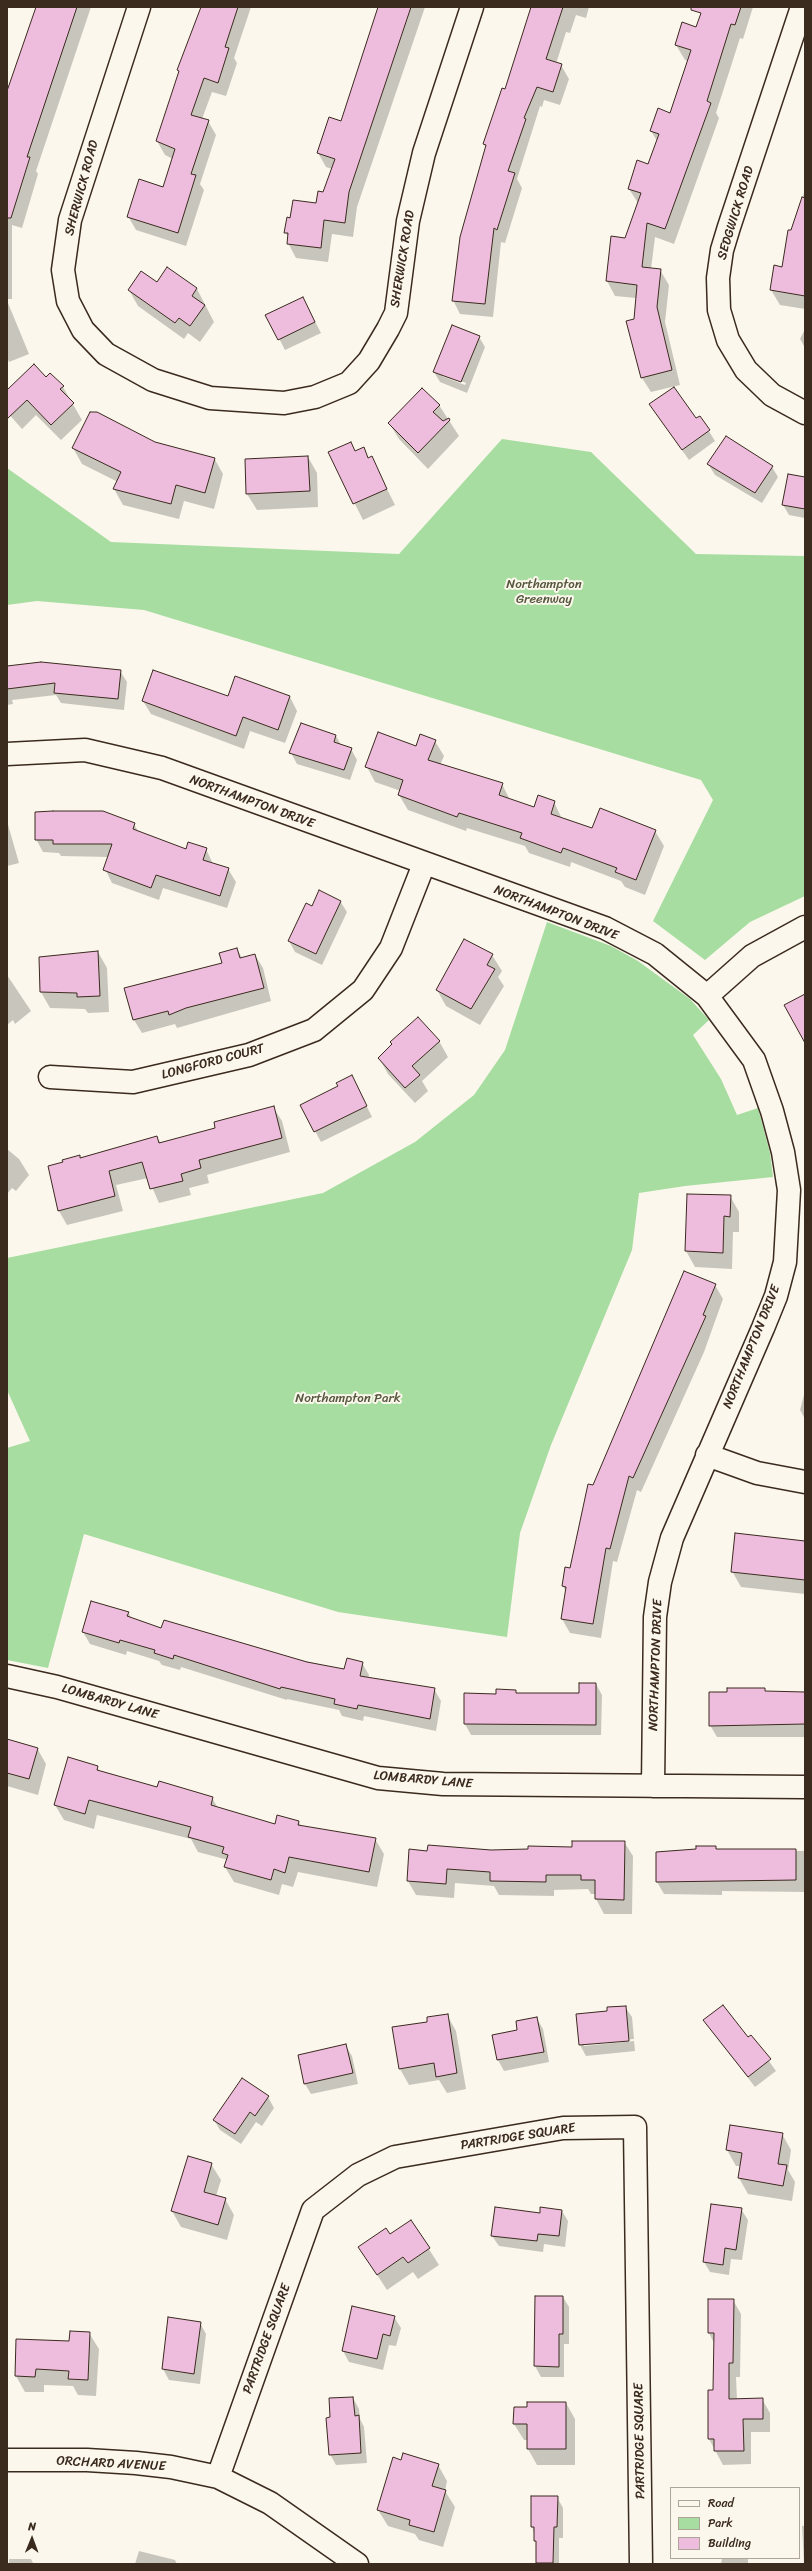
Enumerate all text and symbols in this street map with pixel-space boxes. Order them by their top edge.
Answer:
street label: SHERWICK ROAD [62,139,102,237]
street label: SEDGWICK ROAD [714,164,758,262]
street label: SHERWICK ROAD [388,209,418,309]
park label: Northampton Greenway [506,577,582,608]
street label: NORTHAMPTON DRIVE [187,772,317,832]
street label: NORTHAMPTON DRIVE [492,882,620,944]
street label: LONGFORD COURT [160,1041,266,1083]
street label: NORTHAMPTON DRIVE [720,1283,784,1411]
park label: Northampton Park [295,1391,401,1407]
street label: NORTHAMPTON DRIVE [646,1599,666,1731]
street label: LOMBARDY LANE [60,1681,160,1723]
street label: LOMBARDY LANE [373,1768,473,1792]
street label: PARTRIDGE SQUARE [460,2120,576,2154]
street label: PARTRIDGE SQUARE [240,2282,294,2396]
street label: PARTRIDGE SQUARE [631,2383,649,2499]
street label: ORCHARD AVENUE [56,2453,166,2475]
legend [670,2487,800,2559]
text: Road [708,2492,734,2514]
text: Park [708,2512,733,2534]
text: N [28,2517,36,2536]
north arrow [12,2519,52,2559]
text: Building [708,2532,751,2554]

